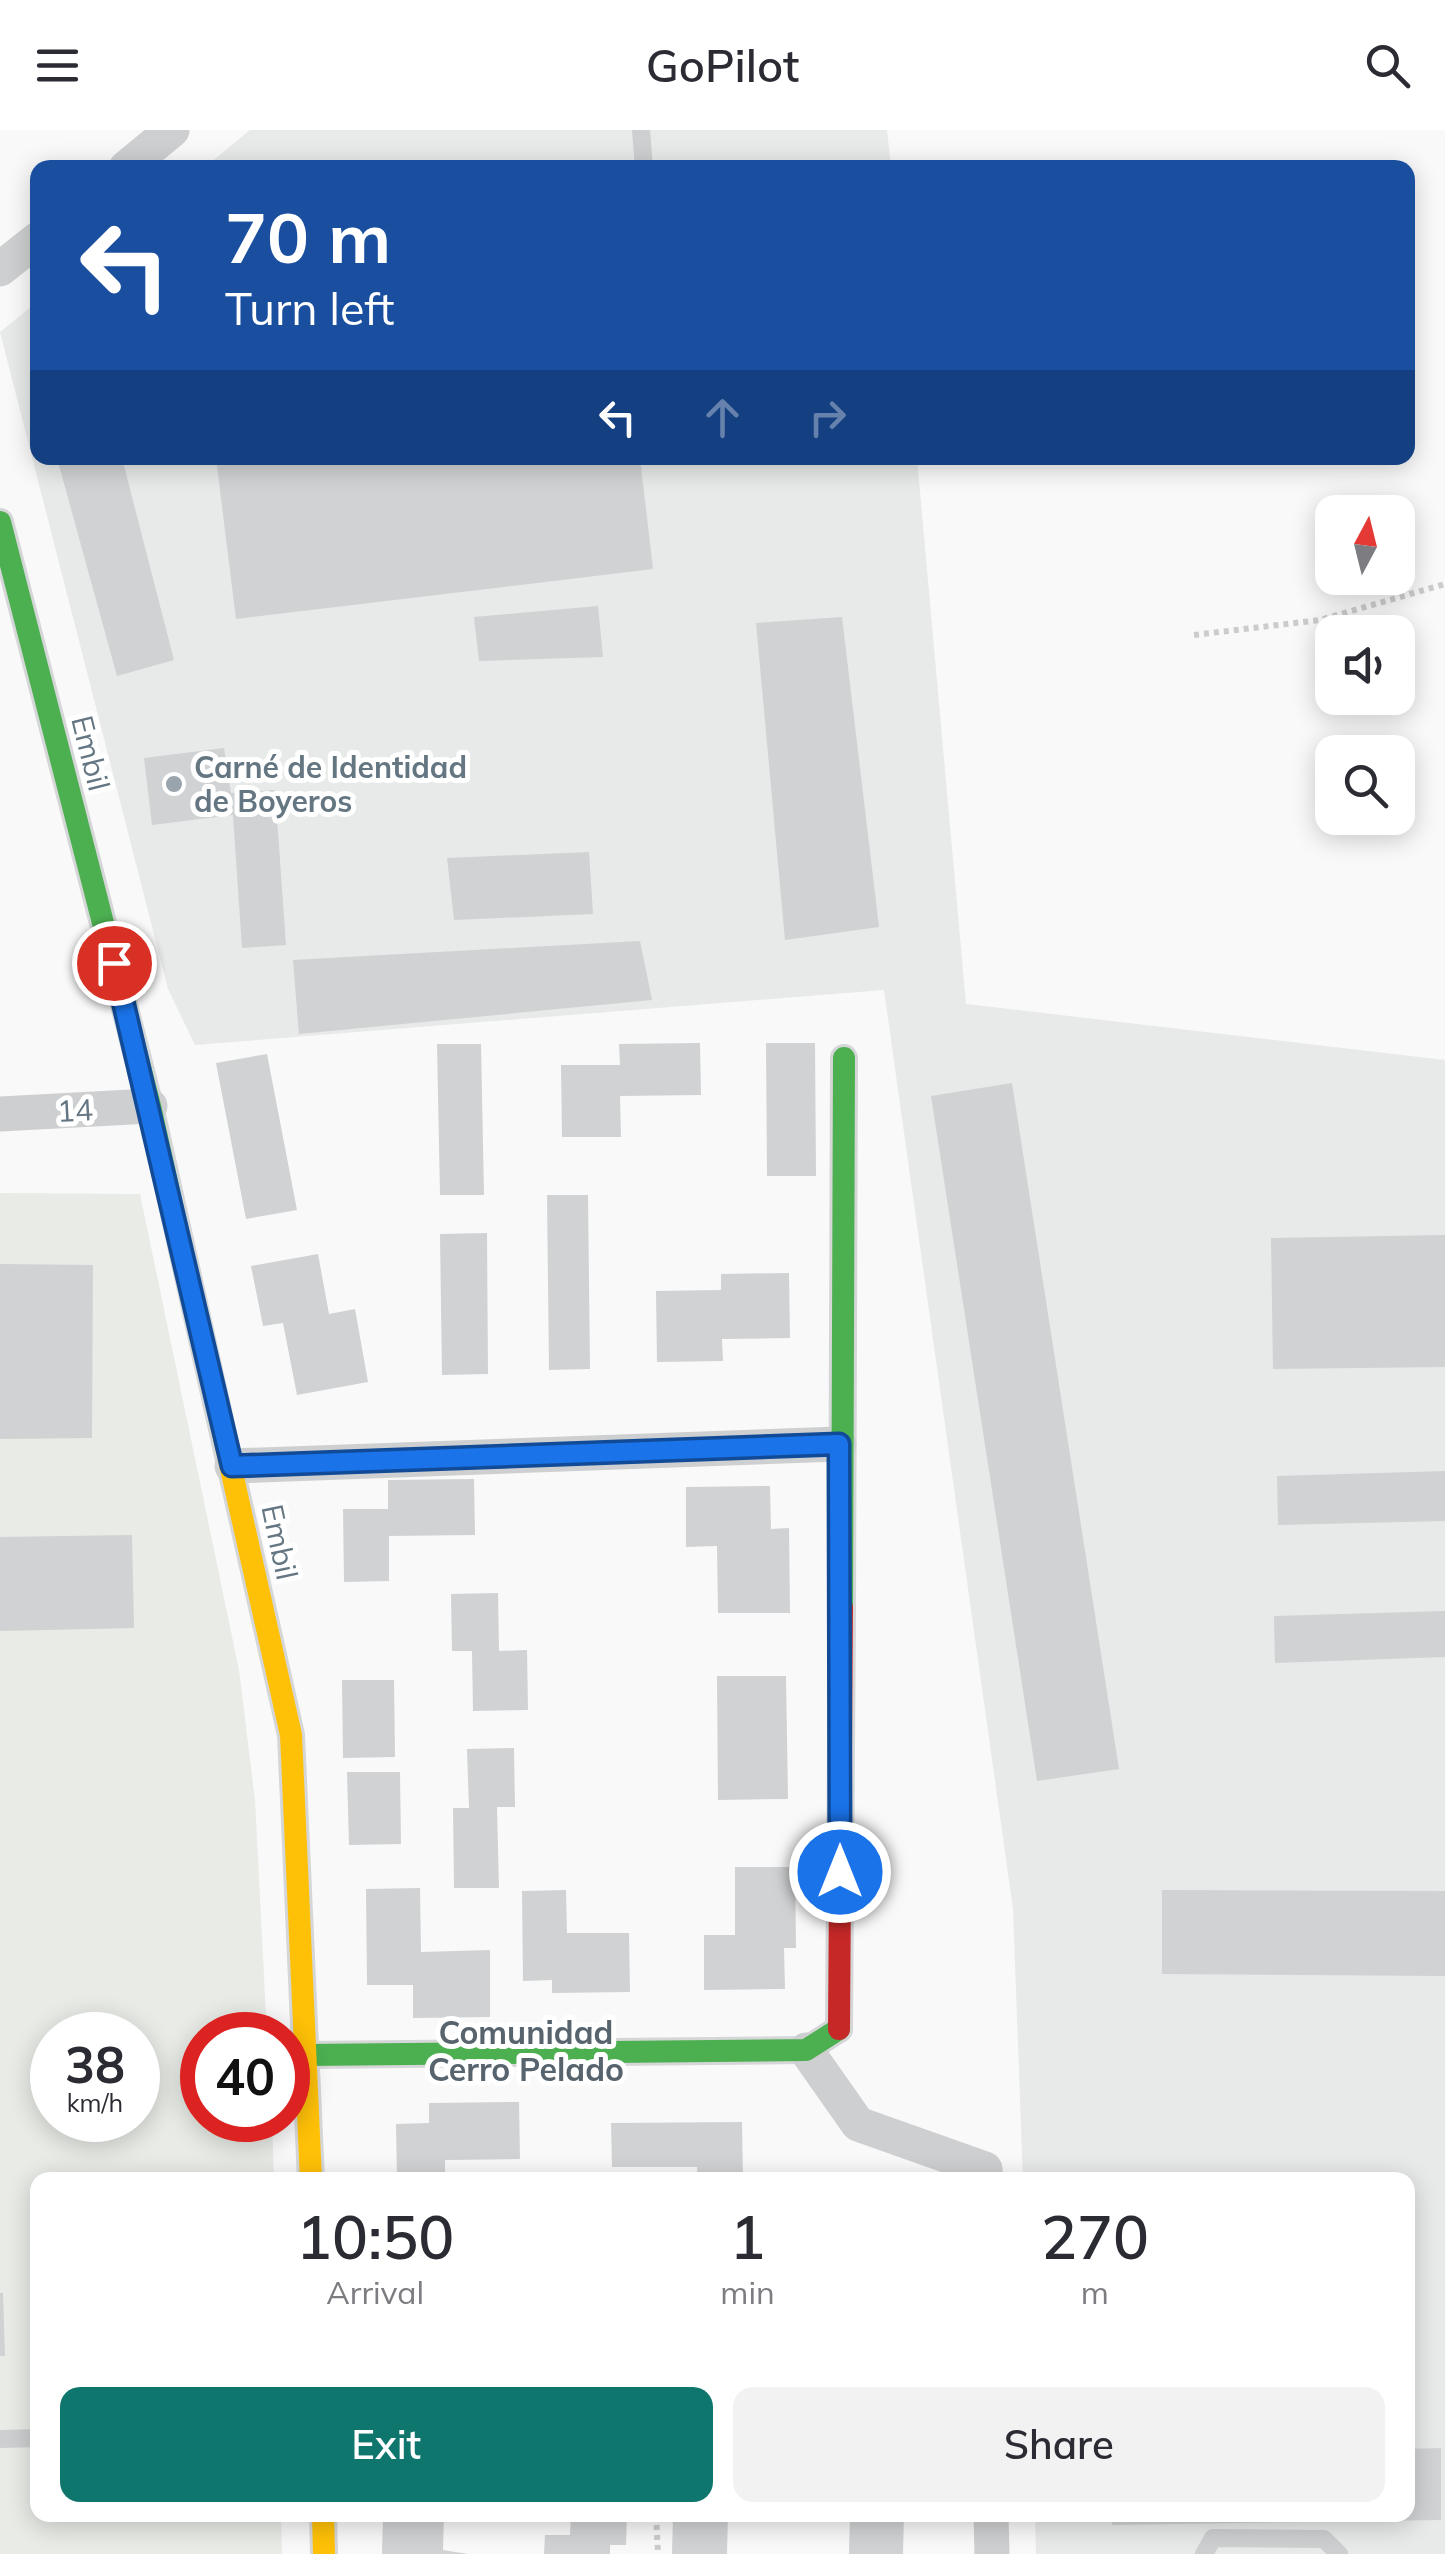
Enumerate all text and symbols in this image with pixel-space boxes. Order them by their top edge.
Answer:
text: GoPilot [646,37,799,93]
icon: menu [30,38,85,93]
icon: search [1360,38,1415,93]
text: 70 m [225,193,391,281]
icon: left [60,200,190,330]
text: Turn left [225,280,394,336]
icon: left [590,390,645,445]
icon: ahead [695,390,750,445]
icon: right [800,390,855,445]
north arrow [1315,495,1415,595]
map controls [1315,495,1415,835]
button: sound [1315,615,1415,715]
street label: Embil [63,711,119,795]
button: search [1315,735,1415,835]
place label: Carné de Identidad de Boyeros [194,748,467,820]
marker: Carné de Identidad de Boyeros [163,773,185,795]
pin [72,921,157,1006]
icon: arrive [87,936,142,991]
street label: 14 [56,1090,94,1130]
street label: Embil [253,1501,307,1583]
position arrow [788,1820,892,1924]
speed limit sign: 40 [180,2012,310,2142]
district label: Comunidad Cerro Pelado [428,2012,624,2089]
text: 38 [65,2033,125,2096]
text: km/h [67,2087,123,2118]
text: 10:50 [296,2199,454,2274]
text: 1 [730,2199,766,2274]
text: 270 [1041,2199,1149,2274]
text: Arrival [326,2272,424,2312]
text: min [720,2272,775,2312]
text: m [1081,2272,1109,2312]
button: Exit [60,2387,713,2502]
button: Share [733,2387,1385,2502]

